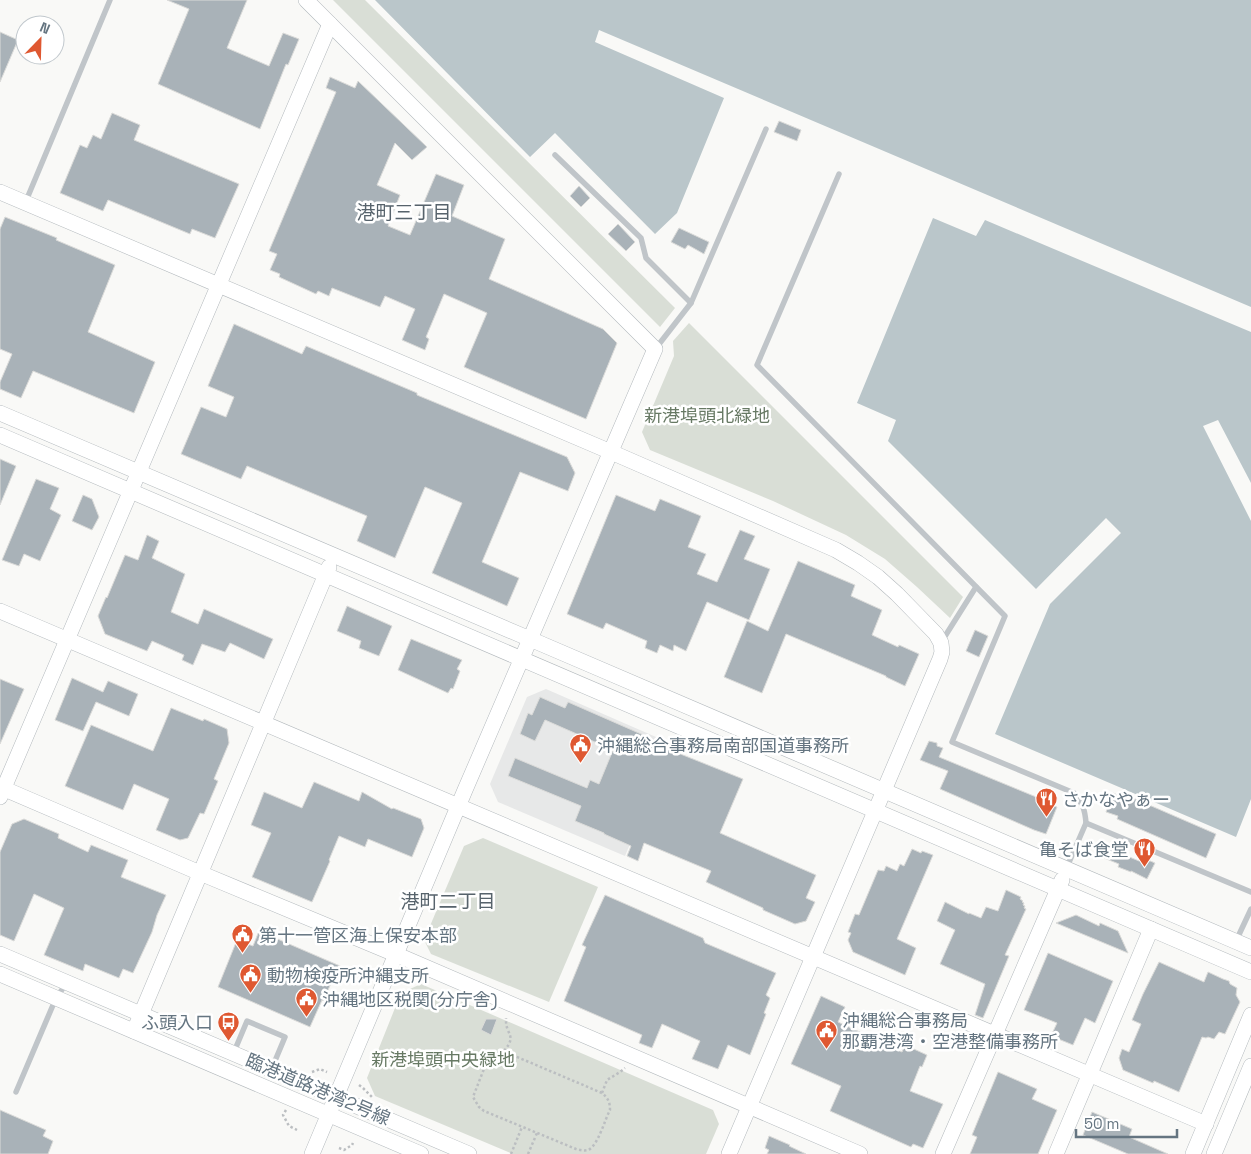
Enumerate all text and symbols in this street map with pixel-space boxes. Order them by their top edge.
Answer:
north arrow [15,15,65,65]
text: N [37,18,53,38]
district label: 港町三丁目 [356,200,452,225]
park label: 新港埠頭北緑地 [644,404,770,427]
public building icon: 沖縄総合事務局南部国道事務所 [569,733,593,764]
place label: 沖縄総合事務局南部国道事務所 [597,734,849,757]
restaurant icon: さかなやぁー [1034,787,1058,818]
place label: さかなやぁー [1062,788,1170,811]
restaurant icon: 亀そば食堂 [1133,837,1157,868]
place label: 亀そば食堂 [1039,838,1129,861]
district label: 港町二丁目 [400,889,496,914]
public building icon: 第十一管区海上保安本部 [231,923,255,954]
place label: 第十一管区海上保安本部 [259,924,457,947]
public building icon: 動物検疫所沖縄支所 [239,963,263,994]
place label: 動物検疫所沖縄支所 [267,964,429,987]
public building icon: 沖縄地区税関(分庁舎) [294,987,318,1018]
place label: 沖縄地区税関(分庁舎) [322,988,498,1011]
place label: 沖縄総合事務局 那覇港湾・空港整備事務所 [842,1009,1058,1053]
bus stop icon: ふ頭入口 [217,1010,241,1041]
place label: ふ頭入口 [141,1011,213,1034]
public building icon: 沖縄総合事務局 那覇港湾・空港整備事務所 [814,1018,838,1049]
street label: 臨港道路港湾2号線 [242,1048,394,1130]
park label: 新港埠頭中央緑地 [371,1048,515,1071]
scale bar [1076,1106,1177,1138]
text: 50 m [1084,1114,1119,1133]

